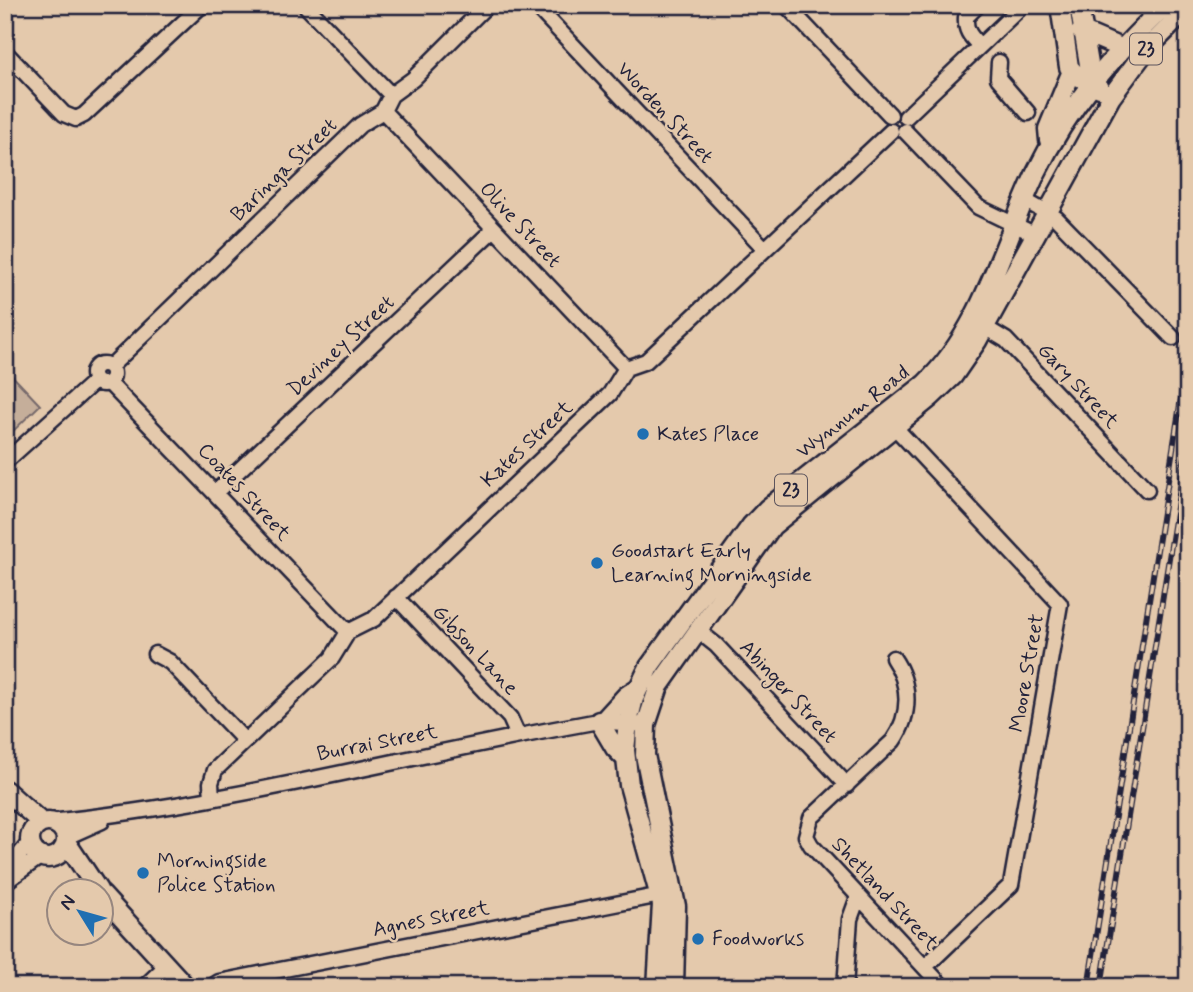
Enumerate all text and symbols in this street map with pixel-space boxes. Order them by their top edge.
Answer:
road number: 23 [1130,34,1162,64]
street label: Worden Street [610,56,720,170]
street label: Baringa Street [225,112,343,228]
street label: Olive Street [473,176,567,274]
street label: Deviney Street [281,289,401,403]
street label: Gary Street [1031,337,1126,436]
street label: Wynnum Road [790,359,916,465]
street label: Kates Street [475,394,579,494]
place label: Kates Place [657,420,759,448]
marker: Kates Place [635,426,651,442]
street label: Coates Street [191,437,297,548]
road number: 23 [775,475,807,505]
place label: Goodstart Early Learning Morningside [611,537,812,591]
marker: Goodstart Early Learning Morningside [589,555,605,571]
street label: Gibson Lane [426,599,524,701]
street label: Moore Street [1003,612,1051,734]
street label: Abinger Street [732,634,843,751]
street label: Burrai Street [314,717,440,768]
street label: Shetland Street [825,831,945,957]
place label: Morningside Police Station [157,847,276,899]
marker: Morningside Police Station [135,865,151,881]
north arrow [46,876,116,946]
text: N [54,890,81,915]
street label: Agnes Street [370,894,492,944]
place label: Foodworks [712,925,804,953]
marker: Foodworks [690,931,706,947]

